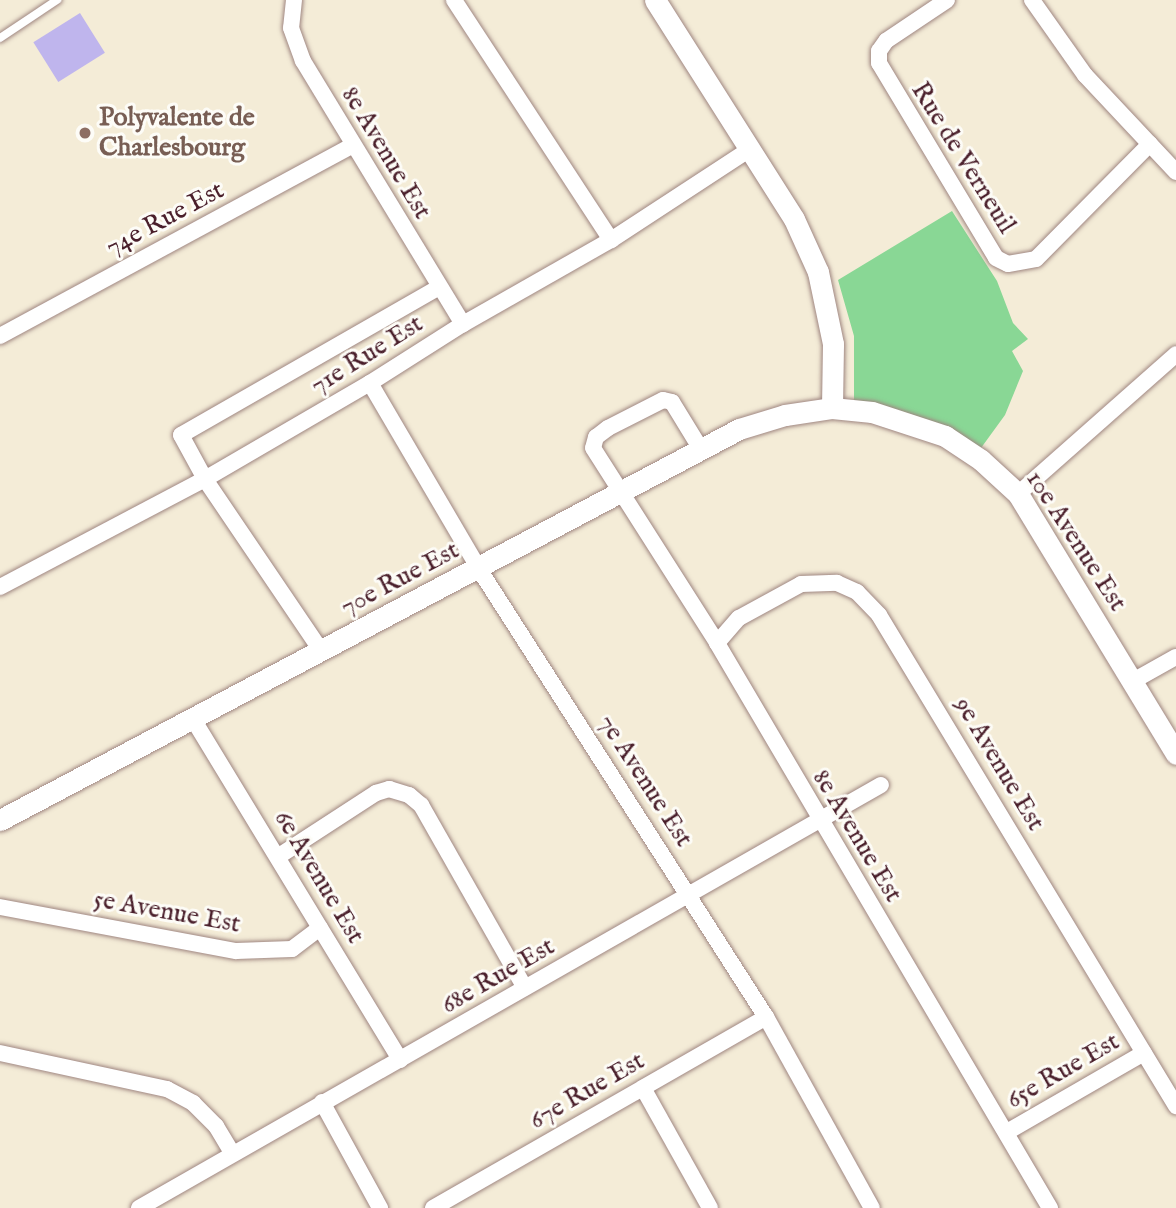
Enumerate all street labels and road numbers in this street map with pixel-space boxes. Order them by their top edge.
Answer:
street label: Rue de Verneuil [904,76,1022,240]
street label: 8e Avenue Est [334,81,438,225]
street label: 74e Rue Est [101,175,229,263]
street label: 71e Rue Est [305,308,429,402]
street label: 10e Avenue Est [1019,465,1133,617]
street label: 70e Rue Est [336,535,464,623]
street label: 9e Avenue Est [947,692,1051,836]
street label: 7e Avenue Est [591,709,699,853]
street label: 8e Avenue Est [805,764,909,908]
street label: 6e Avenue Est [267,805,371,949]
street label: 5e Avenue Est [91,884,243,940]
street label: 68e Rue Est [436,931,560,1021]
street label: 65e Rue Est [1001,1026,1125,1116]
street label: 67e Rue Est [524,1046,650,1136]

